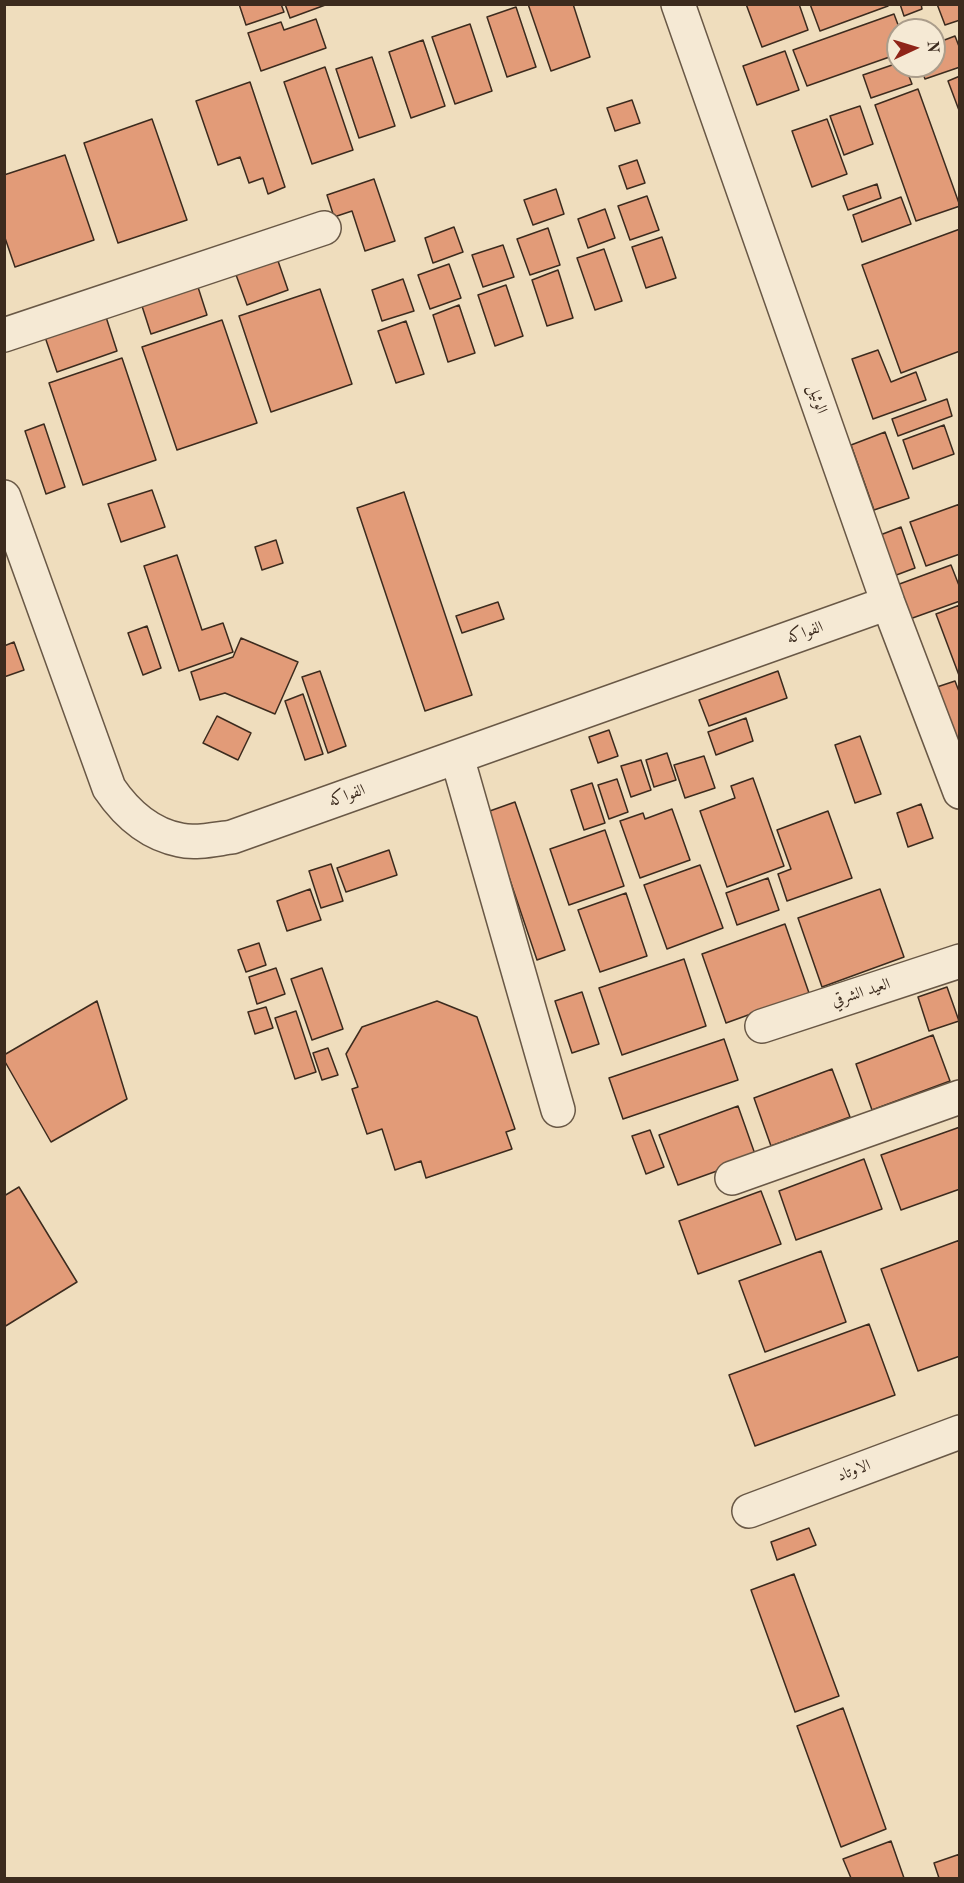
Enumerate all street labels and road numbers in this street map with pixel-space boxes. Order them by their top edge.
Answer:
street label: الوثيل [803,382,831,416]
street label: الفواكه [784,618,826,648]
street label: الفواكه [326,781,368,811]
street label: العيد الشرقي [829,974,893,1012]
street label: الاوتاد [835,1456,873,1486]

